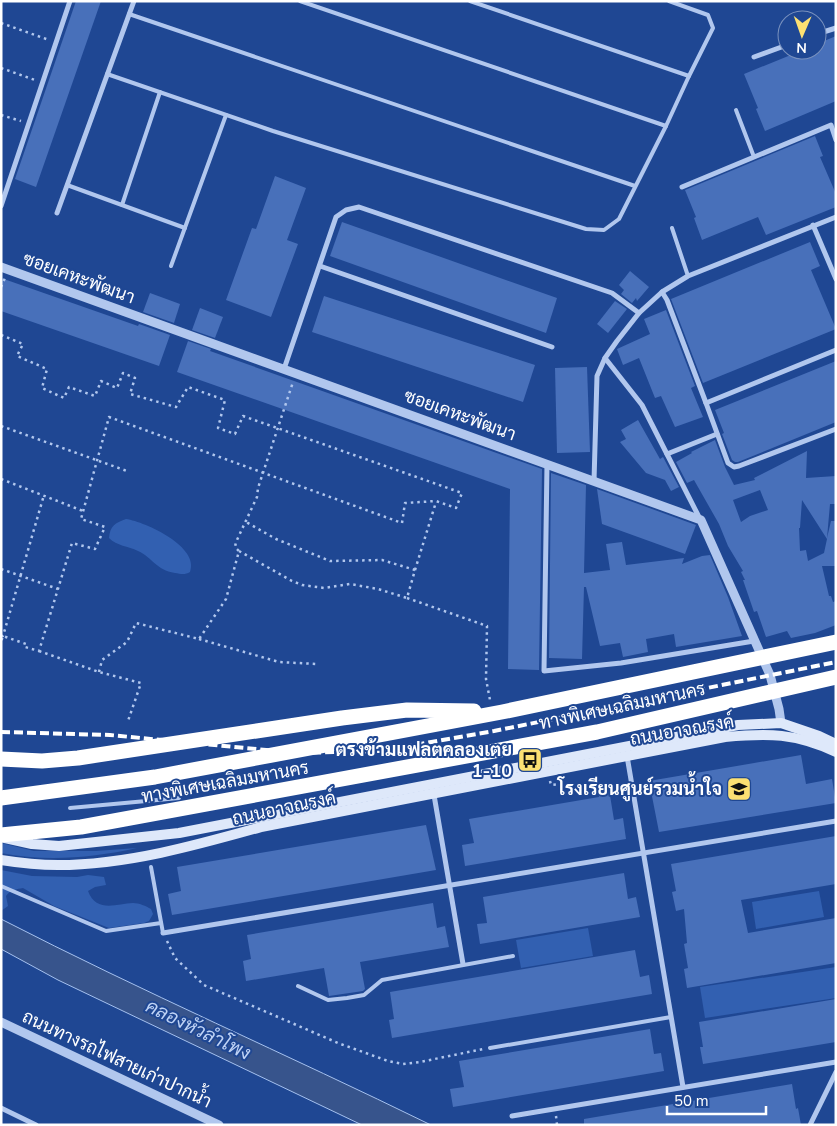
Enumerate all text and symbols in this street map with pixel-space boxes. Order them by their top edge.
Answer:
north arrow [777,10,827,60]
text: N [796,38,807,57]
street label: ซอยเคหะพัฒนา [20,247,138,309]
street label: ซอยเคหะพัฒนา [401,384,519,446]
street label: ทางพิเศษเฉลิมมหานคร [536,677,708,735]
street label: ถนนอาจณรงค์ [628,708,736,751]
place label: ตรงข้ามแฟลตคลองเตย 1-10 [335,738,512,783]
bus stop icon: ตรงข้ามแฟลตคลองเตย 1-10 [517,747,543,773]
street label: ทางพิเศษเฉลิมมหานคร [139,755,311,809]
place label: โรงเรียนศูนย์รวมน้ำใจ [557,771,722,802]
school or university icon: โรงเรียนศูนย์รวมน้ำใจ [726,776,752,802]
street label: ถนนอาจณรงค์ [230,784,338,831]
water label: คลองหัวลำโพง [141,993,255,1067]
street label: ถนนทางรถไฟสายเก่าปากน้ำ [18,1001,217,1114]
scale bar [667,1084,766,1116]
text: 50 m [674,1091,709,1111]

